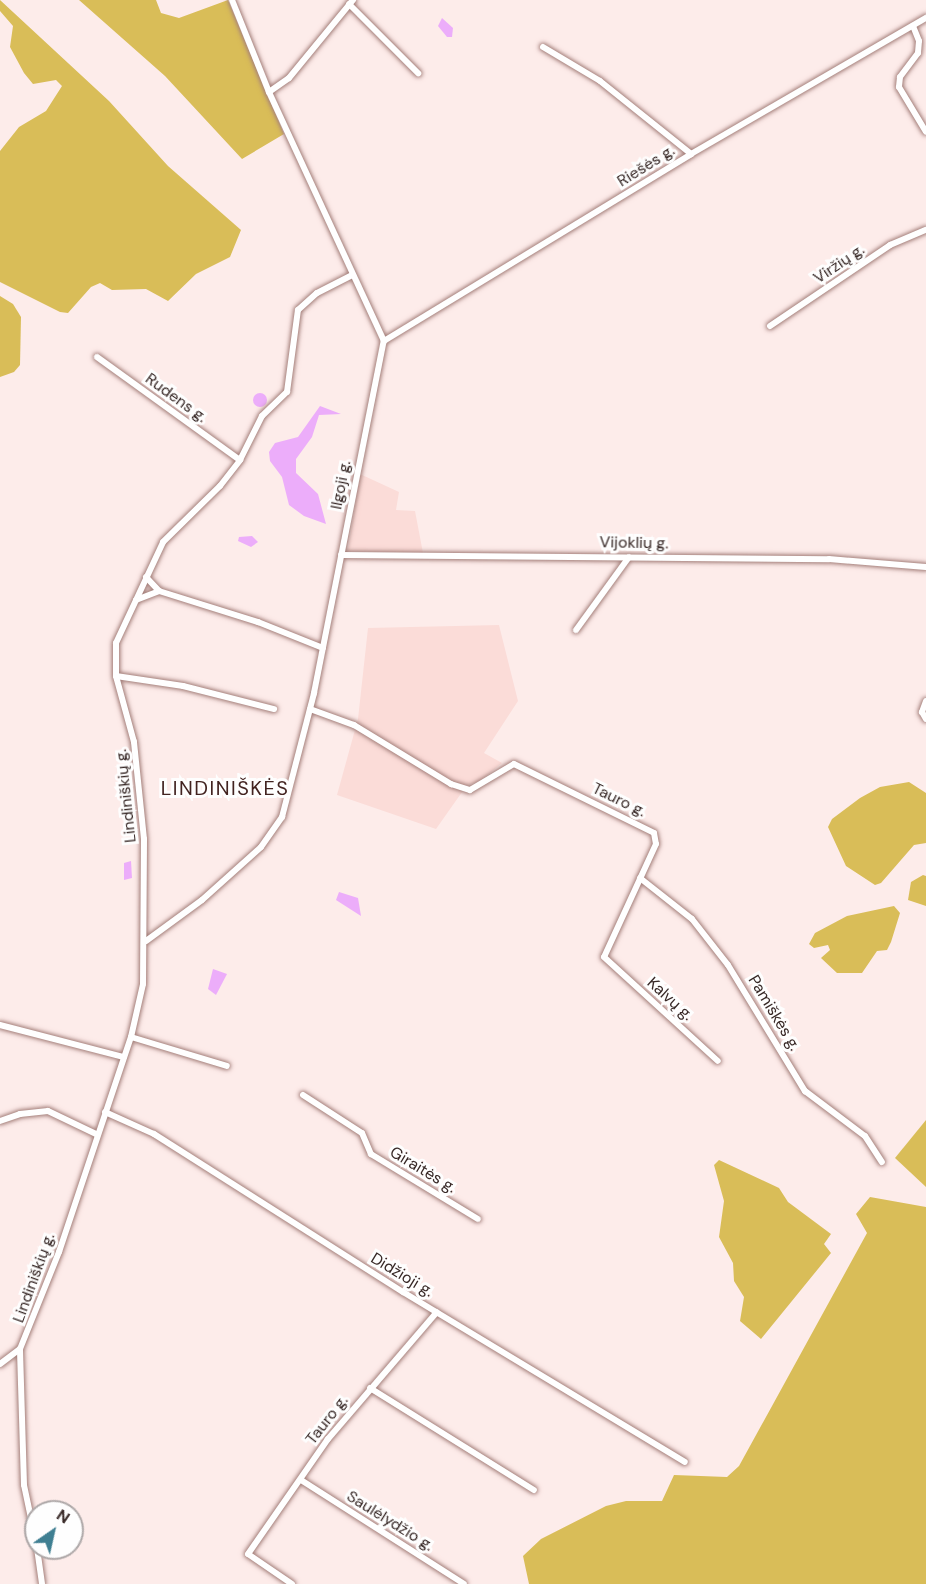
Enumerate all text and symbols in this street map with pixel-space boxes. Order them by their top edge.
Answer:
street label: Riešės g. [614,141,678,191]
street label: Viržių g. [810,240,868,288]
street label: Rudens g. [141,369,211,427]
street label: Ilgoji g. [327,459,355,511]
street label: Vijoklių g. [599,533,669,553]
street label: Lindiniškių g. [112,748,140,844]
district label: LINDINIŠKĖS [161,776,289,800]
street label: Tauro g. [589,779,649,821]
street label: Pamiškės g. [744,972,804,1054]
street label: Kalvų g. [643,973,697,1025]
street label: Giraitės g. [386,1143,460,1197]
street label: Lindiniškių g. [9,1231,59,1325]
street label: Didžioji g. [367,1249,437,1301]
street label: Tauro g. [302,1392,352,1448]
street label: Saulėlydžio g. [343,1487,437,1555]
north arrow [24,1500,84,1560]
text: N [53,1504,74,1528]

